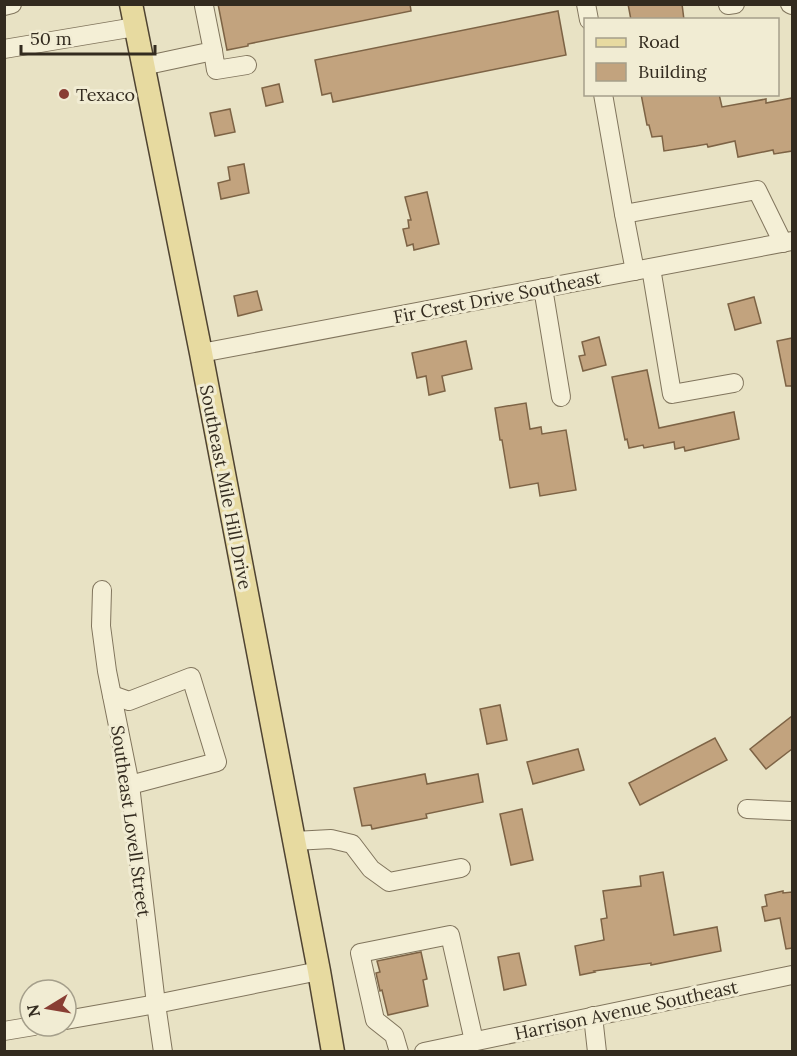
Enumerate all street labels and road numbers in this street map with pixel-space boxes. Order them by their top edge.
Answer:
street label: Fir Crest Drive Southeast [391,266,603,328]
street label: Southeast Mile Hill Drive [195,383,257,591]
street label: Southeast Lovell Street [106,724,156,918]
street label: Harrison Avenue Southeast [512,975,740,1045]

